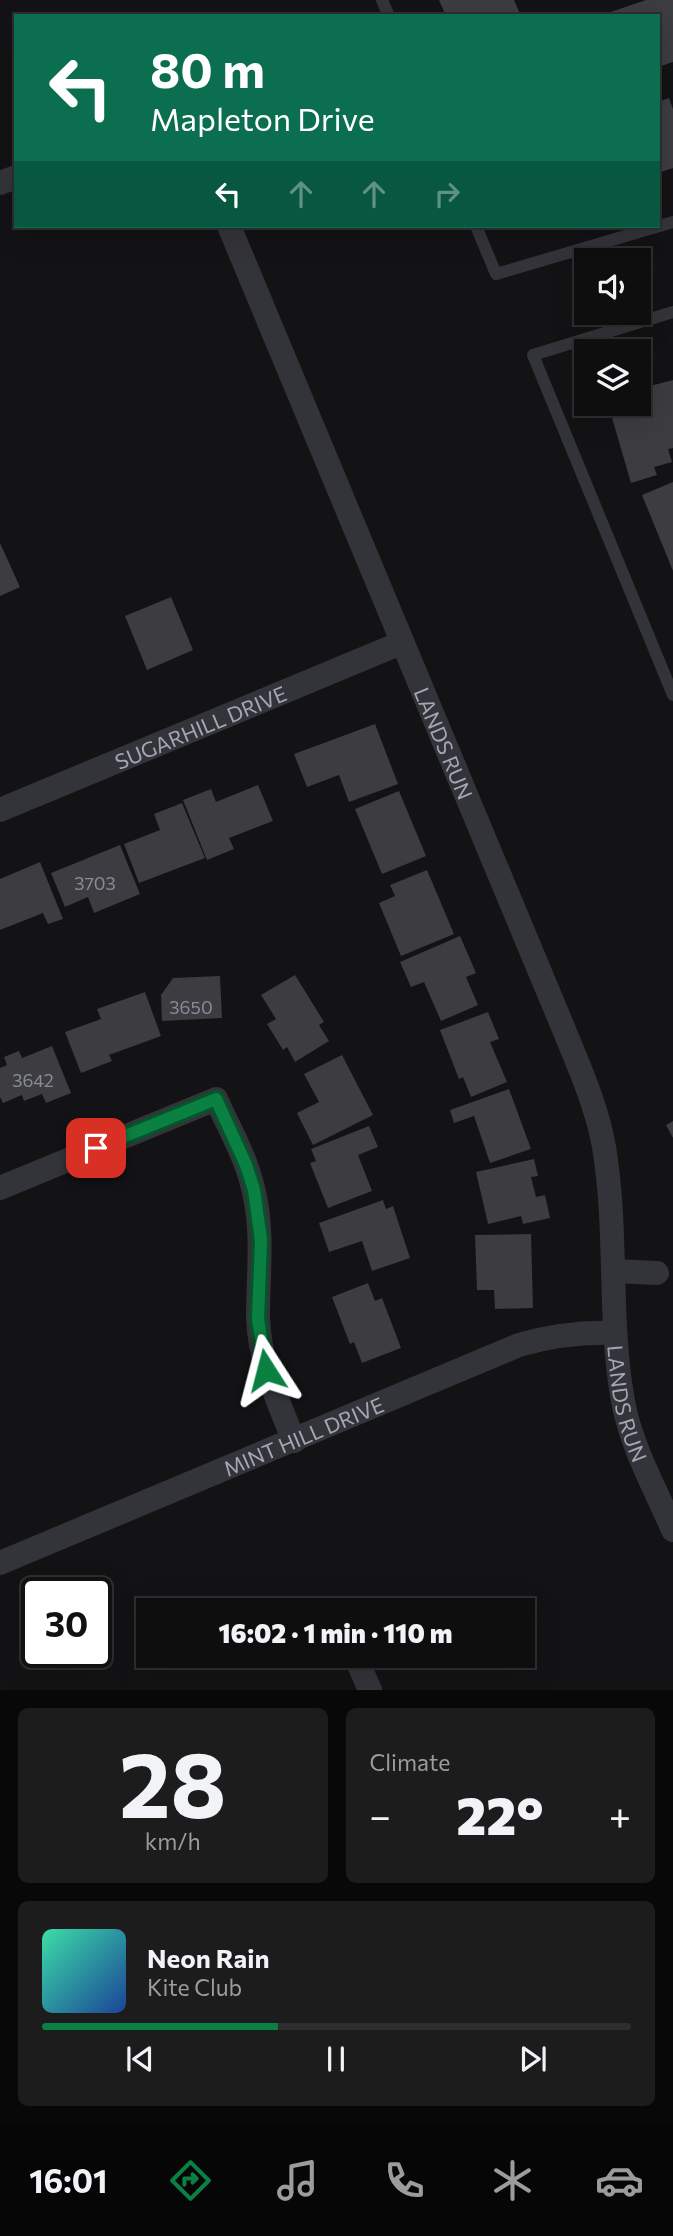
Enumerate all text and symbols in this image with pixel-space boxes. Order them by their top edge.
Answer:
text: 80 m [150,38,265,98]
icon: left [35,42,126,133]
text: Mapleton Drive [150,98,375,138]
icon: left [209,175,247,213]
icon: ahead [282,175,320,213]
icon: ahead [355,175,393,213]
icon: right [428,175,466,213]
map controls [574,248,651,416]
button: sound [574,248,651,325]
button: layers [574,339,651,416]
street label: SUGARHILL DRIVE [111,680,290,773]
street label: LANDS RUN [410,683,479,803]
house number: 3703 [74,872,116,894]
house number: 3650 [169,996,213,1018]
house number: 3642 [12,1069,54,1091]
pin [66,1118,126,1178]
icon: arrive [77,1129,115,1167]
position arrow [229,1333,303,1407]
street label: LANDS RUN [604,1344,653,1465]
street label: MINT HILL DRIVE [219,1391,387,1480]
speed limit sign: 30 [21,1577,112,1668]
text: 16:02 · 1 min · 110 m [218,1617,453,1648]
text: 28 [119,1725,227,1837]
text: Climate [370,1748,451,1776]
text: 22° [456,1782,544,1846]
text: − [370,1791,391,1838]
text: + [609,1791,631,1838]
text: km/h [145,1827,201,1855]
text: Neon Rain [147,1942,270,1973]
text: Kite Club [147,1973,242,2001]
icon: previous [121,2040,159,2078]
icon: pause [317,2040,355,2078]
icon: next [514,2040,552,2078]
icon: directions [166,2156,215,2205]
icon: music [273,2156,322,2205]
icon: phone [380,2156,429,2205]
icon: climate [488,2156,537,2205]
icon: car [595,2156,644,2205]
text: 16:01 [29,2160,108,2200]

